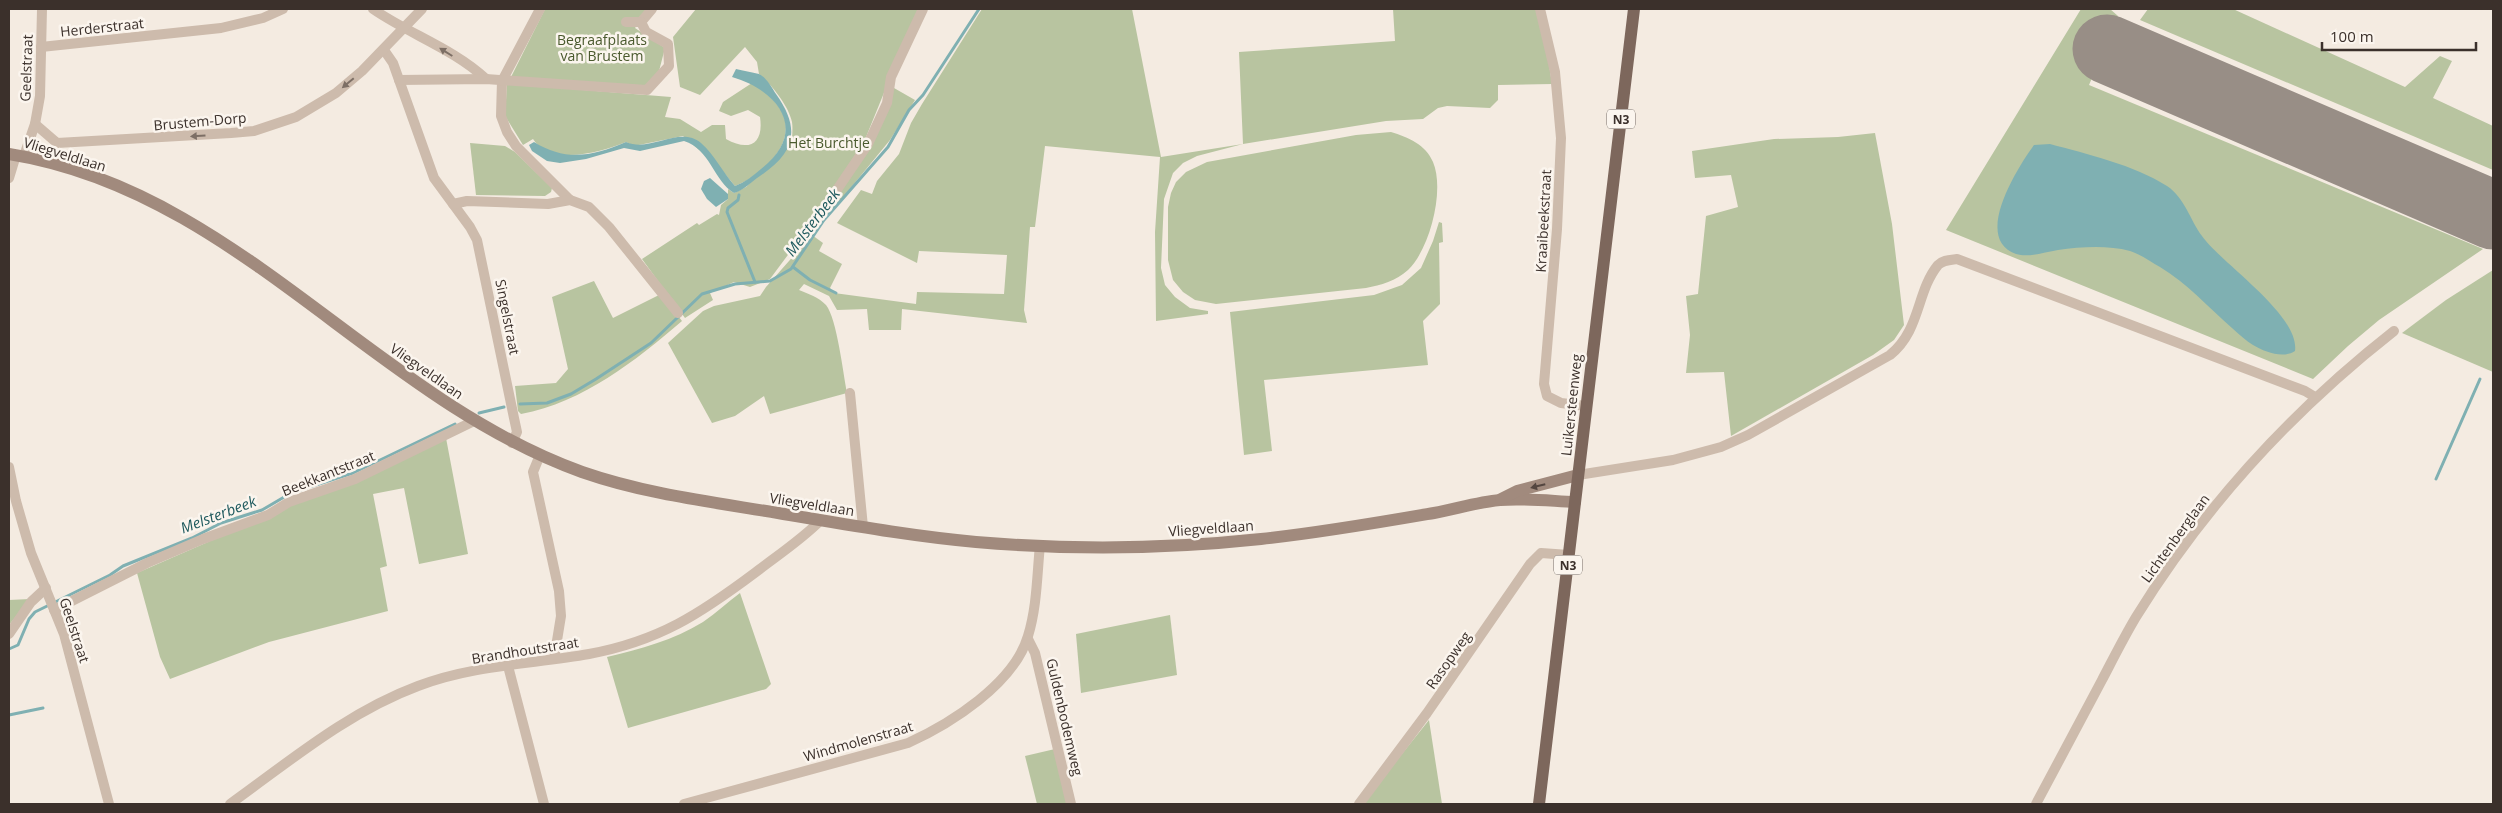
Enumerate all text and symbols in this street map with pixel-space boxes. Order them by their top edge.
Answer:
street label: Herderstraat [59,13,145,41]
scale bar [2322,20,2476,52]
text: 100 m [2330,26,2374,46]
park label: Begraafplaats van Brustem [557,30,647,65]
street label: Geelstraat [15,34,37,102]
one-way arrow [440,47,453,57]
one-way arrow [342,77,354,89]
street label: Brustem-Dorp [153,107,247,135]
road number: N3 [1607,110,1635,128]
street label: Vliegveldlaan [21,132,109,176]
one-way arrow [190,132,206,140]
park label: Het Burchtje [788,133,870,152]
street label: Kraaibeekstraat [1531,169,1555,273]
water label: Melsterbeek [780,184,844,260]
street label: Singelstraat [491,278,525,356]
street label: Vliegveldlaan [387,339,467,403]
street label: Luikersteenweg [1556,353,1586,457]
street label: Beekkantstraat [279,446,377,500]
one-way arrow [1531,482,1546,490]
street label: Vliegveldlaan [768,488,856,520]
water label: Melsterbeek [177,490,259,538]
street label: Lichtenberglaan [2136,490,2214,586]
street label: Vliegveldlaan [1168,516,1254,540]
road number: N3 [1554,556,1582,574]
street label: Geelstraat [56,595,94,665]
street label: Rasopweg [1421,627,1475,693]
street label: Brandhoutstraat [470,632,580,668]
street label: Guldenbodemweg [1042,656,1088,778]
street label: Windmolenstraat [801,716,915,766]

